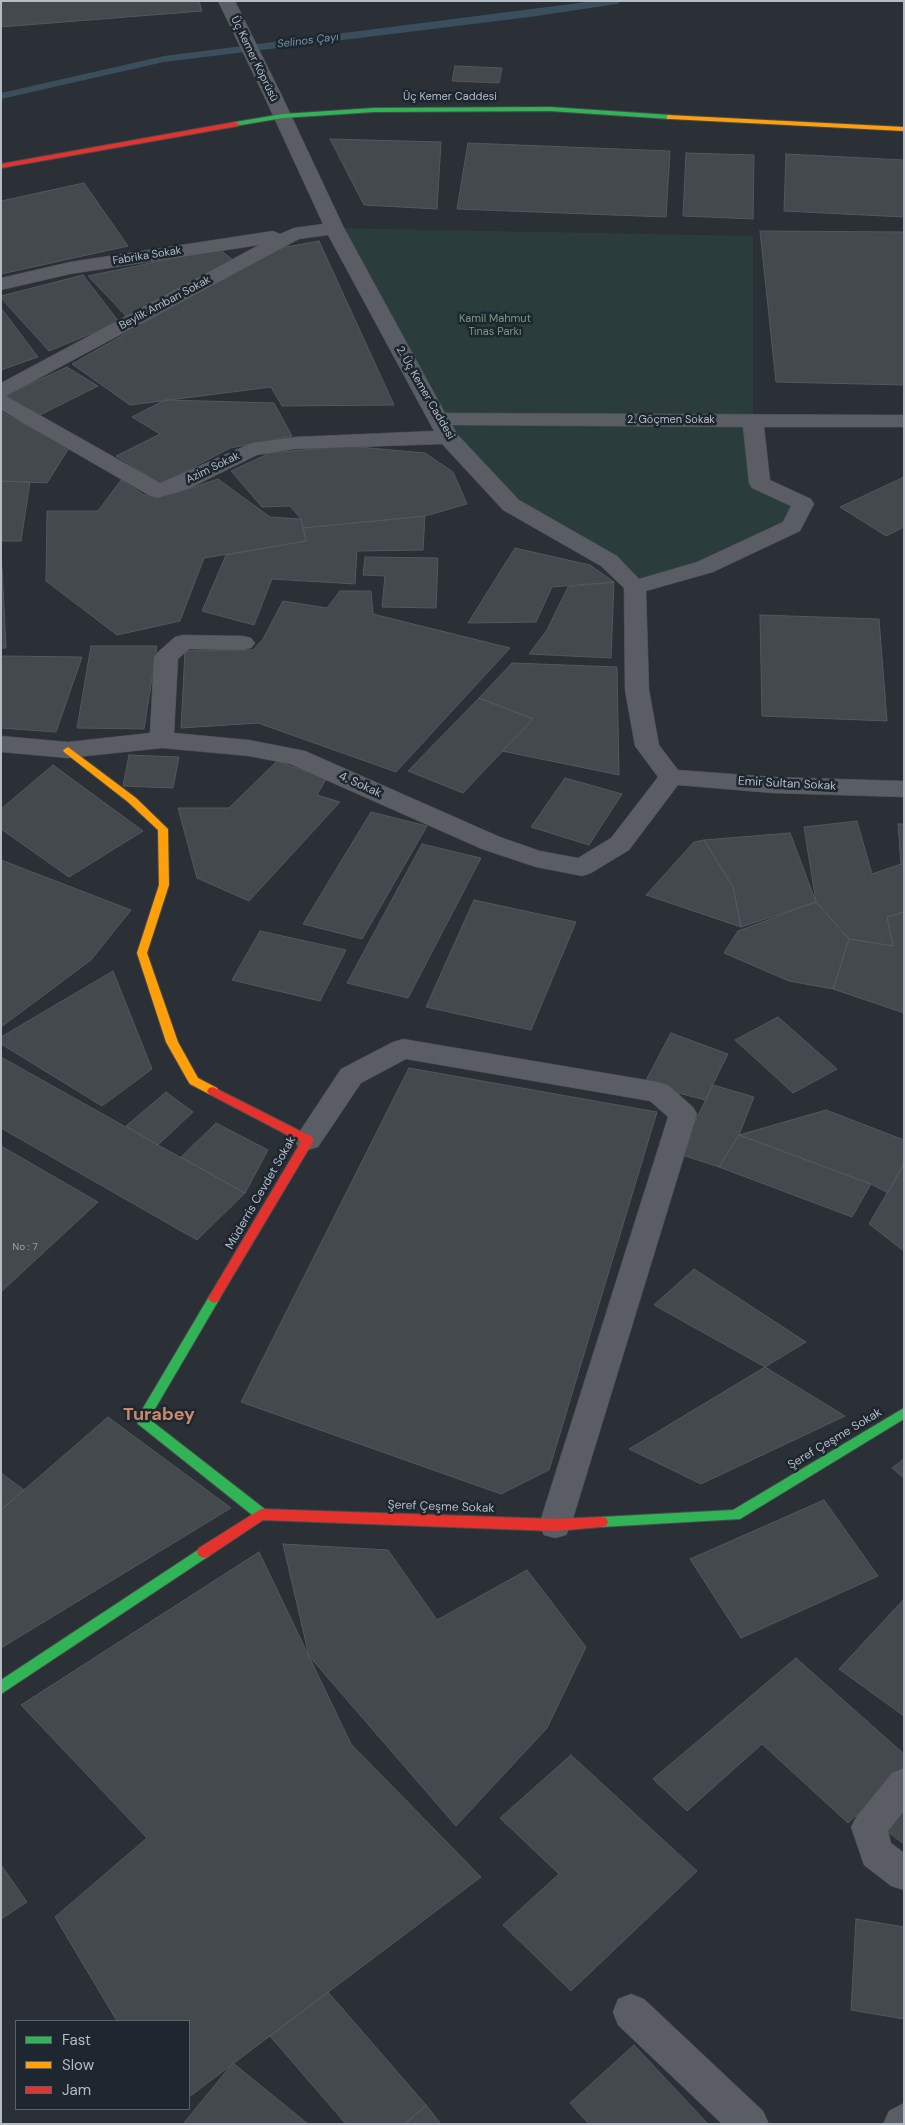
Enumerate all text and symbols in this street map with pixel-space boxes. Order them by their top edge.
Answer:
street label: Üç Kemer Köprüsü [228,14,280,104]
water label: Selinos Çayı [277,31,339,51]
street label: Üç Kemer Caddesi [403,90,497,104]
street label: Fabrika Sokak [112,244,182,268]
street label: Beylik Ambarı Sokak [117,273,213,333]
park label: Kamil Mahmut Tınas Parkı [459,312,531,338]
street label: 2. Üç Kemer Caddesi [393,344,457,442]
street label: 2. Göçmen Sokak [627,413,715,427]
street label: Azim Sokak [184,449,242,487]
street label: 4. Sokak [336,769,384,801]
street label: Emir Sultan Sokak [737,774,837,794]
street label: Müderris Cevdet Sokak [223,1134,299,1252]
house number: No : 7 [12,1241,38,1253]
district label: Turabey [123,1404,195,1426]
street label: Şeref Çeşme Sokak [785,1405,885,1473]
street label: Şeref Çeşme Sokak [387,1498,495,1516]
legend [15,2020,190,2110]
text: Fast [62,2030,91,2050]
text: Slow [62,2055,94,2075]
text: Jam [62,2080,91,2100]

